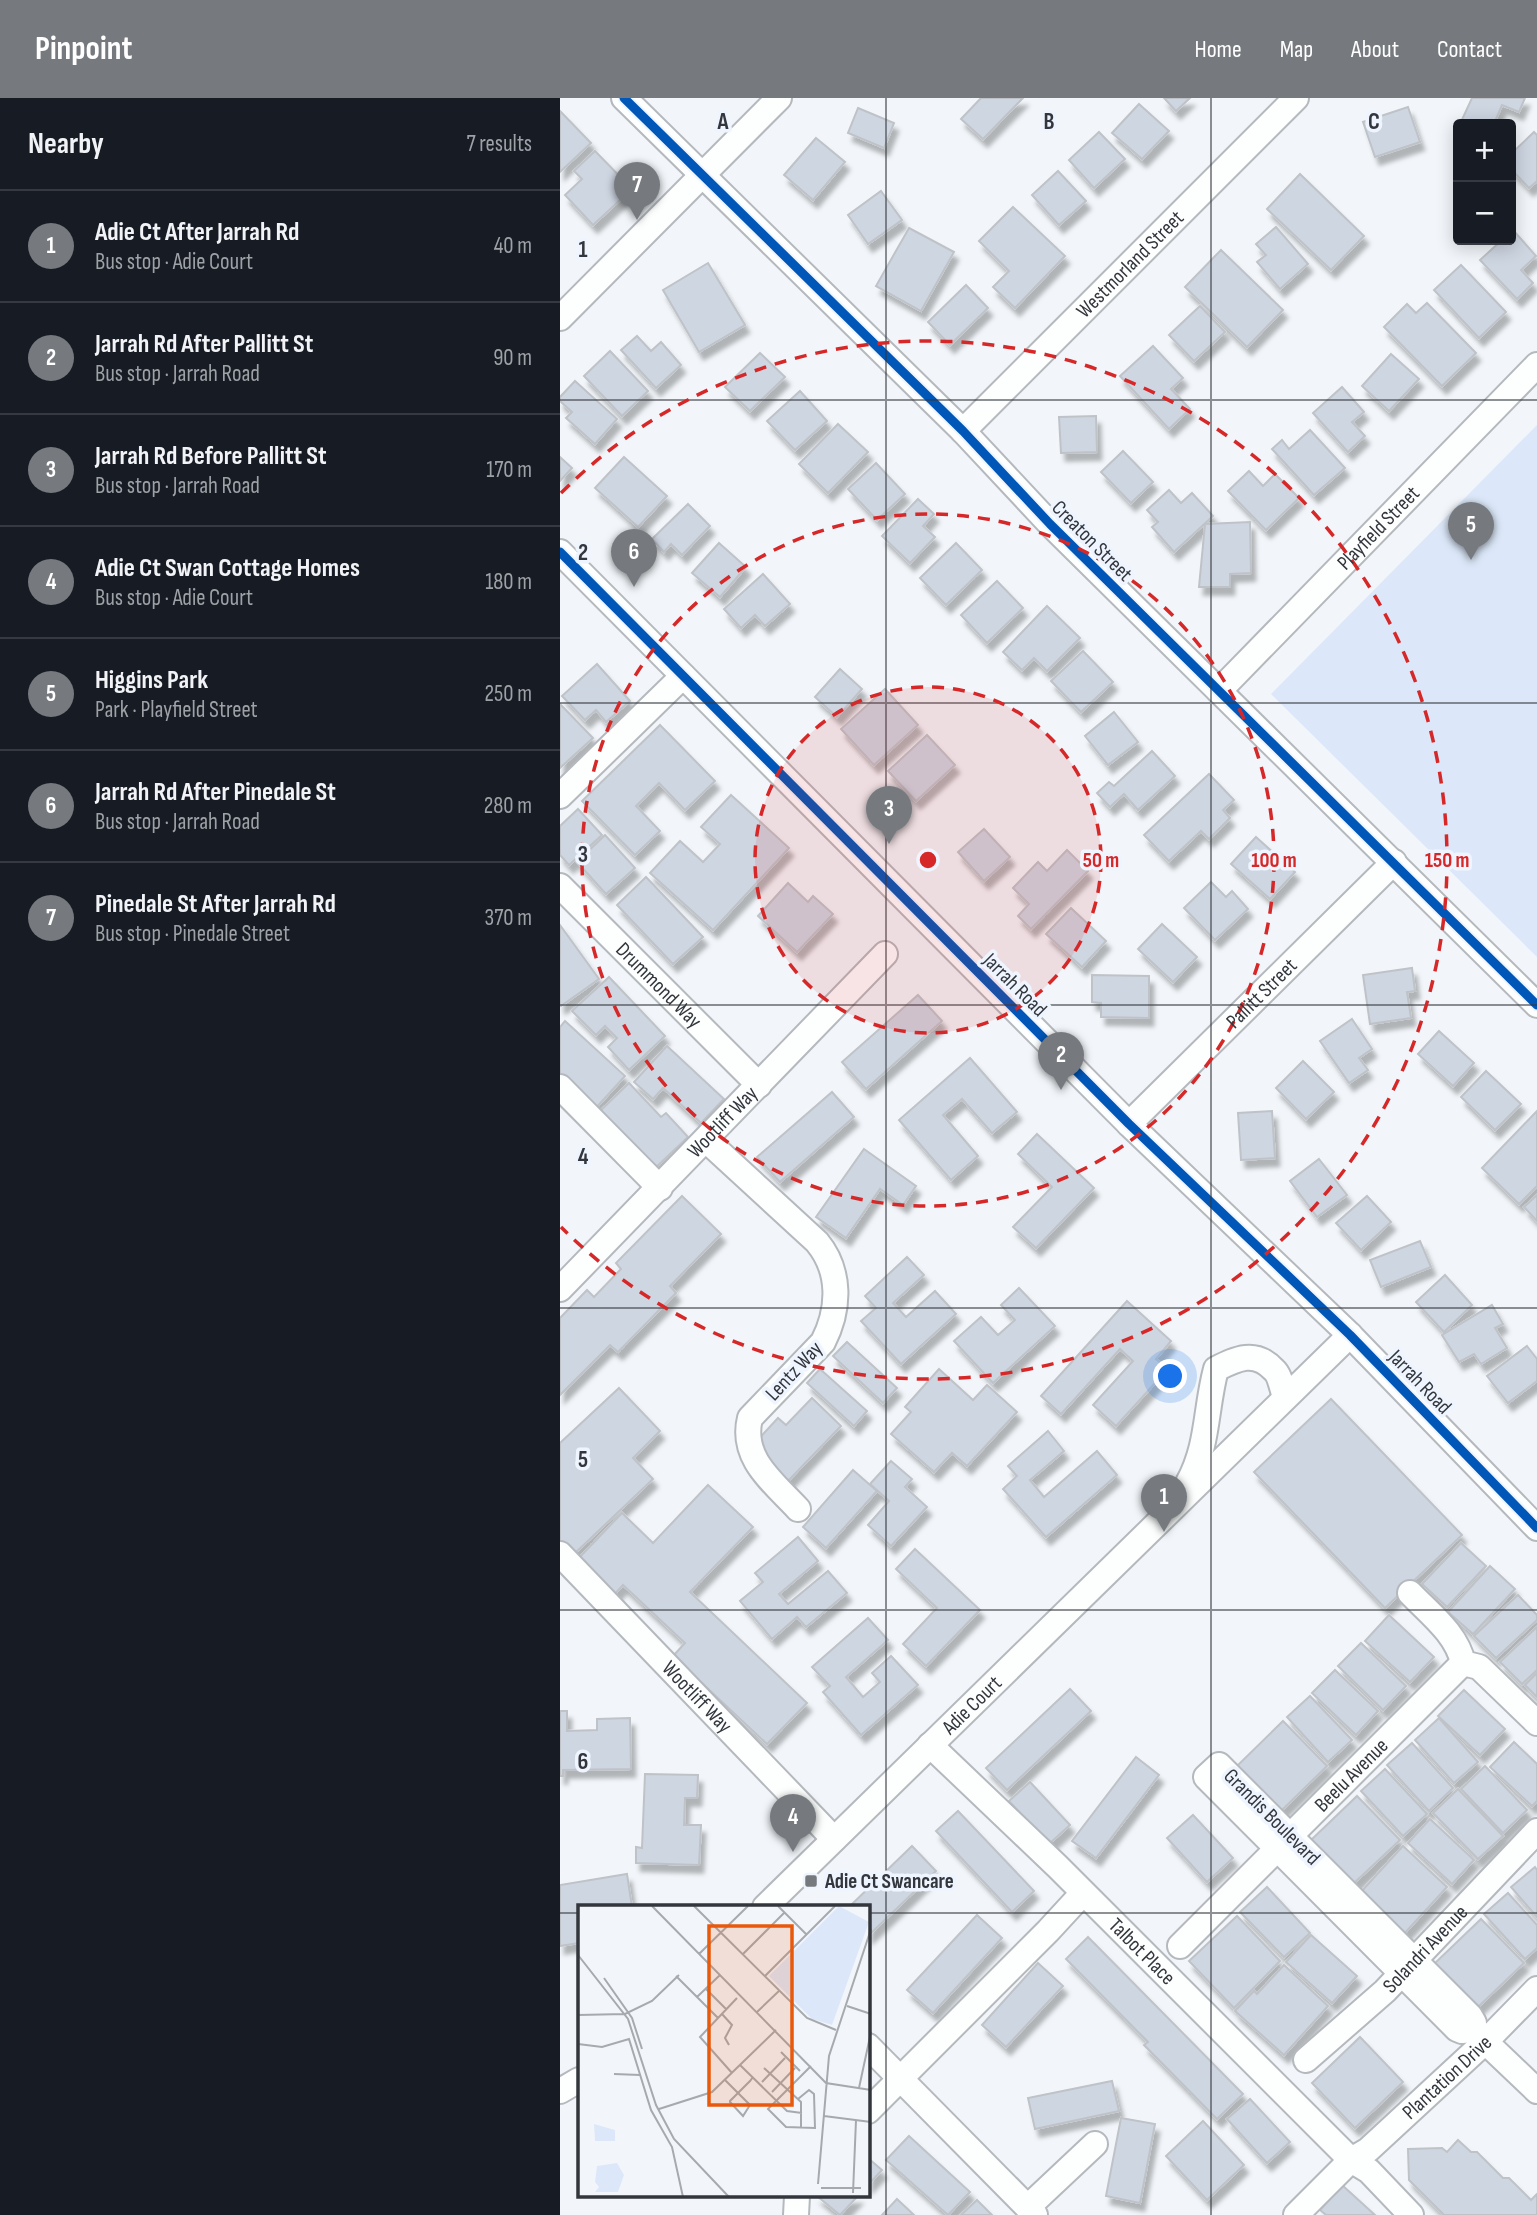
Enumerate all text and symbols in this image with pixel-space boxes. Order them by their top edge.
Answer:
text: Pinpoint [35,29,132,69]
text: Home [1194,35,1242,64]
text: Map [1280,35,1313,64]
text: About [1351,35,1399,64]
text: Contact [1437,35,1502,64]
text: A [717,108,730,136]
text: B [1044,108,1055,136]
text: C [1368,108,1380,136]
map controls [1453,119,1516,245]
button: + [1453,119,1516,182]
text: Nearby [28,126,104,162]
text: 7 results [466,130,532,158]
pin: 7 [614,162,660,220]
button: − [1453,182,1516,245]
street label: Westmorland Street [1071,205,1189,323]
text: Adie Ct After Jarrah Rd [95,217,299,248]
text: 1 [46,232,56,260]
text: 40 m [494,232,532,260]
text: 1 [578,236,588,264]
text: Bus stop · Adie Court [95,248,253,276]
text: Jarrah Rd After Pallitt St [95,329,313,360]
text: 2 [46,344,56,372]
text: 90 m [493,344,532,372]
text: Bus stop · Jarrah Road [95,360,260,388]
text: Jarrah Rd Before Pallitt St [95,441,327,472]
text: 3 [46,456,56,484]
text: 170 m [486,456,532,484]
text: Bus stop · Jarrah Road [95,472,260,500]
street label: Playfield Street [1332,481,1425,575]
street label: Creaton Street [1046,495,1138,587]
pin: 5 [1448,502,1494,560]
pin: 6 [611,529,657,587]
text: 2 [578,539,588,567]
text: Adie Ct Swan Cottage Homes [95,553,360,584]
text: 4 [46,568,56,596]
text: 180 m [485,568,532,596]
text: Bus stop · Adie Court [95,584,253,612]
text: Higgins Park [95,665,208,696]
text: 5 [46,680,56,708]
text: 250 m [485,680,532,708]
text: Park · Playfield Street [95,696,258,724]
text: Jarrah Rd After Pinedale St [95,777,336,808]
pin: 3 [866,786,912,844]
text: 6 [46,792,56,820]
text: 280 m [484,792,532,820]
text: Bus stop · Jarrah Road [95,808,260,836]
text: 3 [578,841,588,869]
centre of rings [916,848,940,872]
text: 50 m [1083,848,1119,873]
text: 100 m [1251,848,1297,873]
text: 150 m [1425,848,1469,873]
text: Pinedale St After Jarrah Rd [95,889,336,920]
text: 7 [46,904,56,932]
text: 370 m [485,904,532,932]
text: Bus stop · Pinedale Street [95,920,290,948]
street label: Drummond Way [611,937,707,1033]
street label: Jarrah Road [977,947,1052,1022]
street label: Pallitt Street [1221,953,1302,1034]
pin: 2 [1038,1032,1084,1090]
street label: Wootliff Way [682,1081,763,1163]
text: 4 [578,1143,589,1171]
street label: Lentz Way [760,1336,828,1406]
street label: Jarrah Road [1383,1344,1457,1419]
your location [1153,1359,1187,1393]
text: 5 [578,1446,588,1474]
pin: 1 [1141,1474,1187,1532]
street label: Wootliff Way [657,1656,737,1738]
street label: Adie Court [936,1670,1007,1740]
street label: Beelu Avenue [1309,1733,1393,1817]
text: 6 [578,1748,588,1776]
street label: Grandis Boulevard [1219,1764,1325,1870]
pin: 4 [770,1794,816,1852]
place label: Adie Ct Swancare [824,1869,954,1894]
marker: Adie Ct Swancare [803,1873,819,1889]
street label: Solandri Avenue [1377,1900,1473,1998]
inset map [578,1905,870,2198]
street label: Talbot Place [1104,1913,1181,1990]
street label: Plantation Drive [1397,2030,1497,2124]

